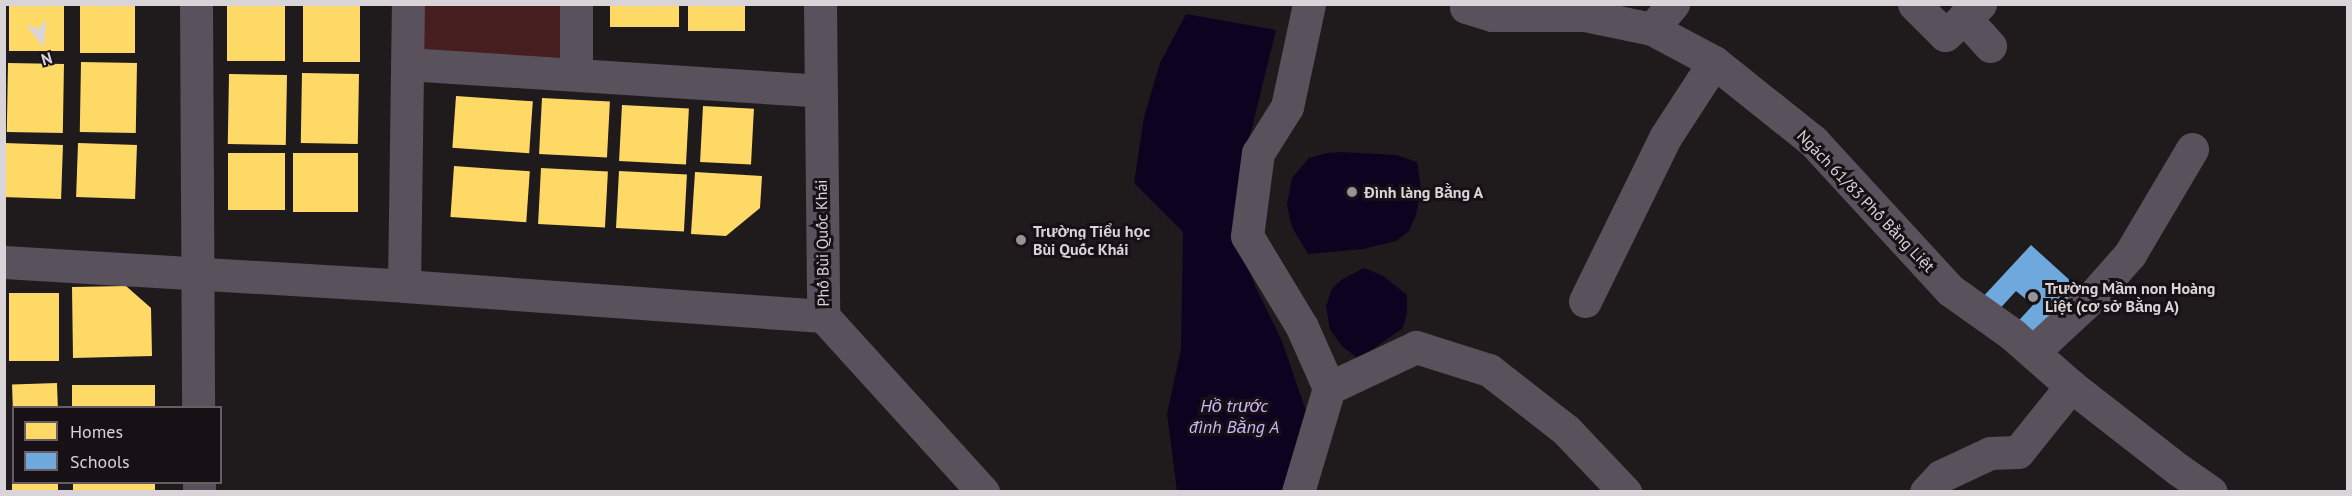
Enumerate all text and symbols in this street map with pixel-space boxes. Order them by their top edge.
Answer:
north arrow [12,12,72,72]
text: N [39,48,55,70]
street label: Ngách 61/83 Phố Bằng Liệt [1793,126,1939,276]
street label: Phố Bùi Quốc Khái [811,179,833,307]
place label: Đình làng Bằng A [1364,182,1484,202]
marker: Đình làng Bằng A [1345,185,1359,199]
place label: Trường Tiểu học Bùi Quốc Khái [1033,221,1151,259]
marker: Trường Tiểu học Bùi Quốc Khái [1014,233,1028,247]
place label: Trường Mầm non Hoàng Liệt (cơ sở Bằng A) [2045,278,2215,316]
marker: Trường Mầm non Hoàng Liệt (cơ sở Bằng A) [2026,290,2040,304]
water label: Hồ trước đình Bằng A [1189,396,1279,438]
legend [12,406,222,484]
text: Homes [70,420,123,443]
text: Schools [70,450,130,473]

